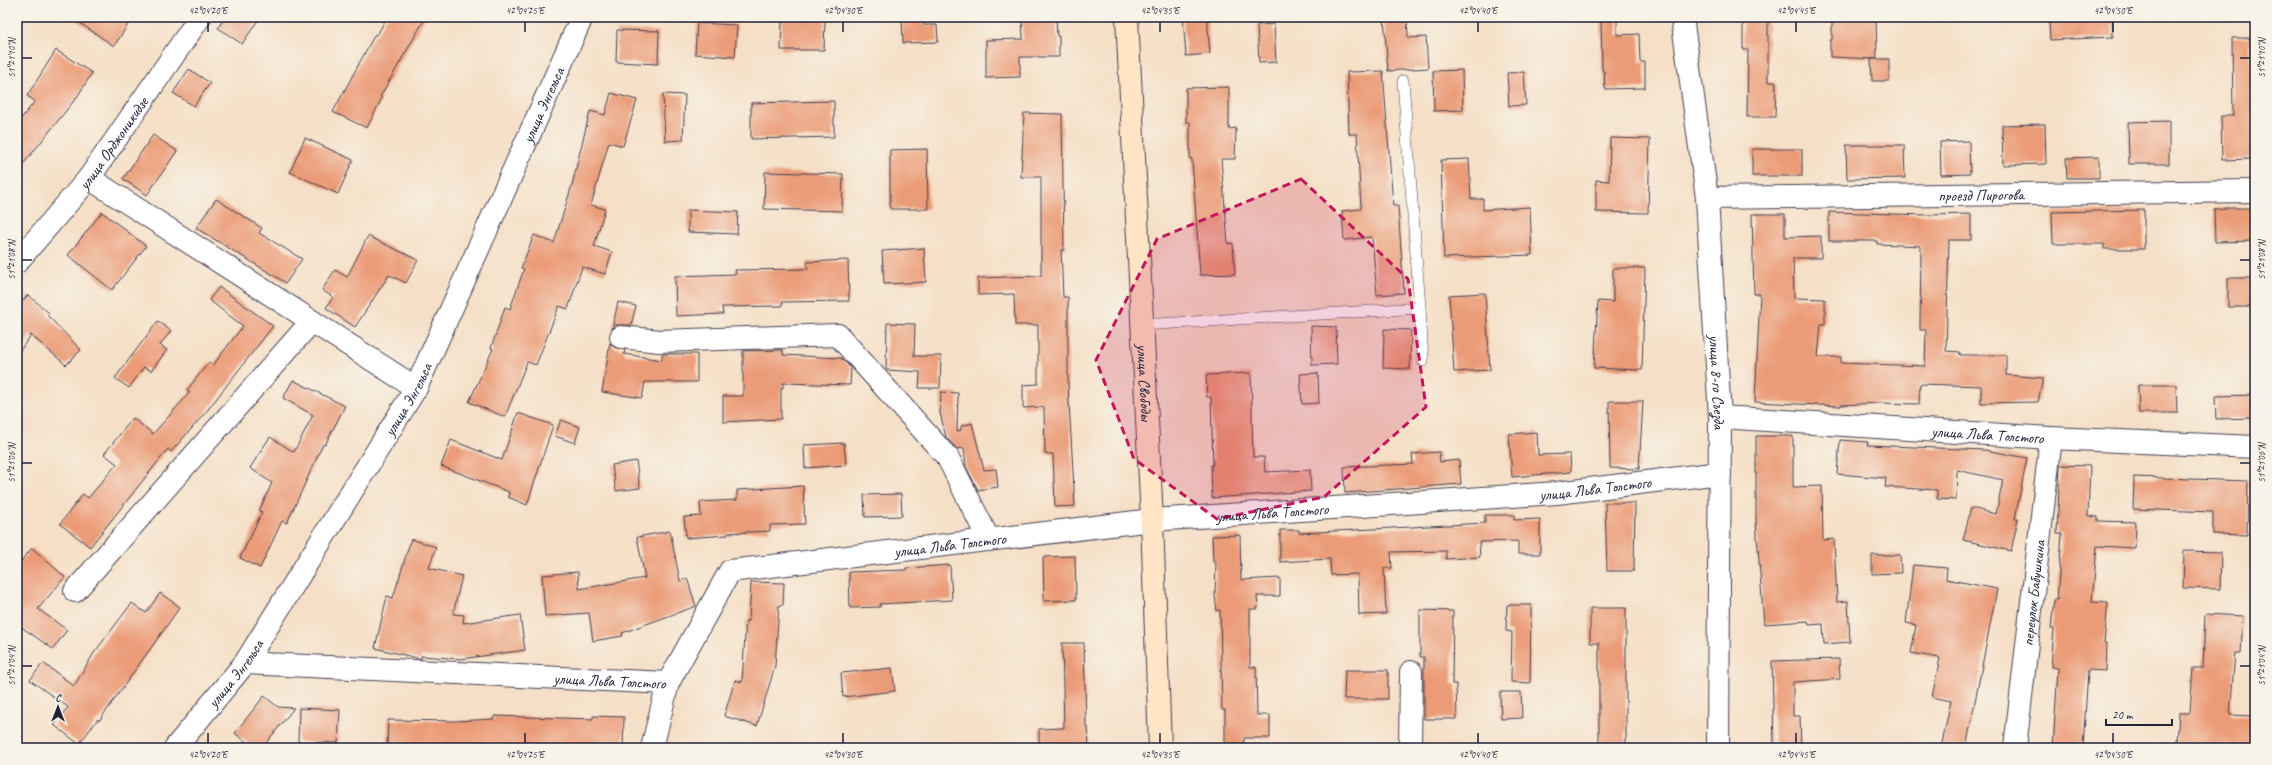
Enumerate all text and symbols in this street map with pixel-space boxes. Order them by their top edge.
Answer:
text: 42°04'20"E [189,4,229,17]
text: 42°04'25"E [506,4,546,17]
text: 42°04'30"E [824,4,864,17]
text: 42°04'35"E [1141,4,1181,17]
text: 42°04'40"E [1459,4,1499,17]
text: 42°04'45"E [1777,4,1817,17]
text: 42°04'50"E [2094,4,2134,17]
text: 51°21'10"N [5,36,18,78]
text: 51°21'10"N [2255,36,2268,78]
street label: улица Энгельса [518,63,570,147]
street label: улица Орджоникидзе [74,92,154,195]
street label: проезд Пирогова [1938,185,2025,206]
text: 51°21'08"N [5,238,18,280]
text: 51°21'08"N [2255,238,2268,280]
street label: улица 8-го Съезда [1704,333,1729,431]
street label: улица Свободы [1132,343,1156,423]
street label: улица Энгельса [379,359,437,441]
street label: улица Льва Толстого [1930,421,2045,449]
text: 51°21'06"N [5,441,18,483]
text: 51°21'06"N [2255,441,2268,483]
street label: улица Льва Толстого [1538,472,1654,505]
street label: улица Льва Толстого [1215,499,1330,527]
street label: улица Льва Толстого [892,529,1008,562]
street label: переулок Бабушкина [2018,538,2050,647]
street label: улица Энгельса [203,635,269,713]
text: 51°21'04"N [5,644,18,686]
text: 51°21'04"N [2255,644,2268,686]
street label: улица Льва Толстого [552,669,667,694]
north arrow [38,687,78,727]
text: С [55,690,62,704]
scale bar [2106,701,2172,727]
text: 20 m [2112,707,2134,723]
text: 42°04'20"E [189,748,229,761]
text: 42°04'25"E [506,748,546,761]
text: 42°04'30"E [824,748,864,761]
text: 42°04'35"E [1141,748,1181,761]
text: 42°04'40"E [1459,748,1499,761]
text: 42°04'45"E [1777,748,1817,761]
text: 42°04'50"E [2094,748,2134,761]

